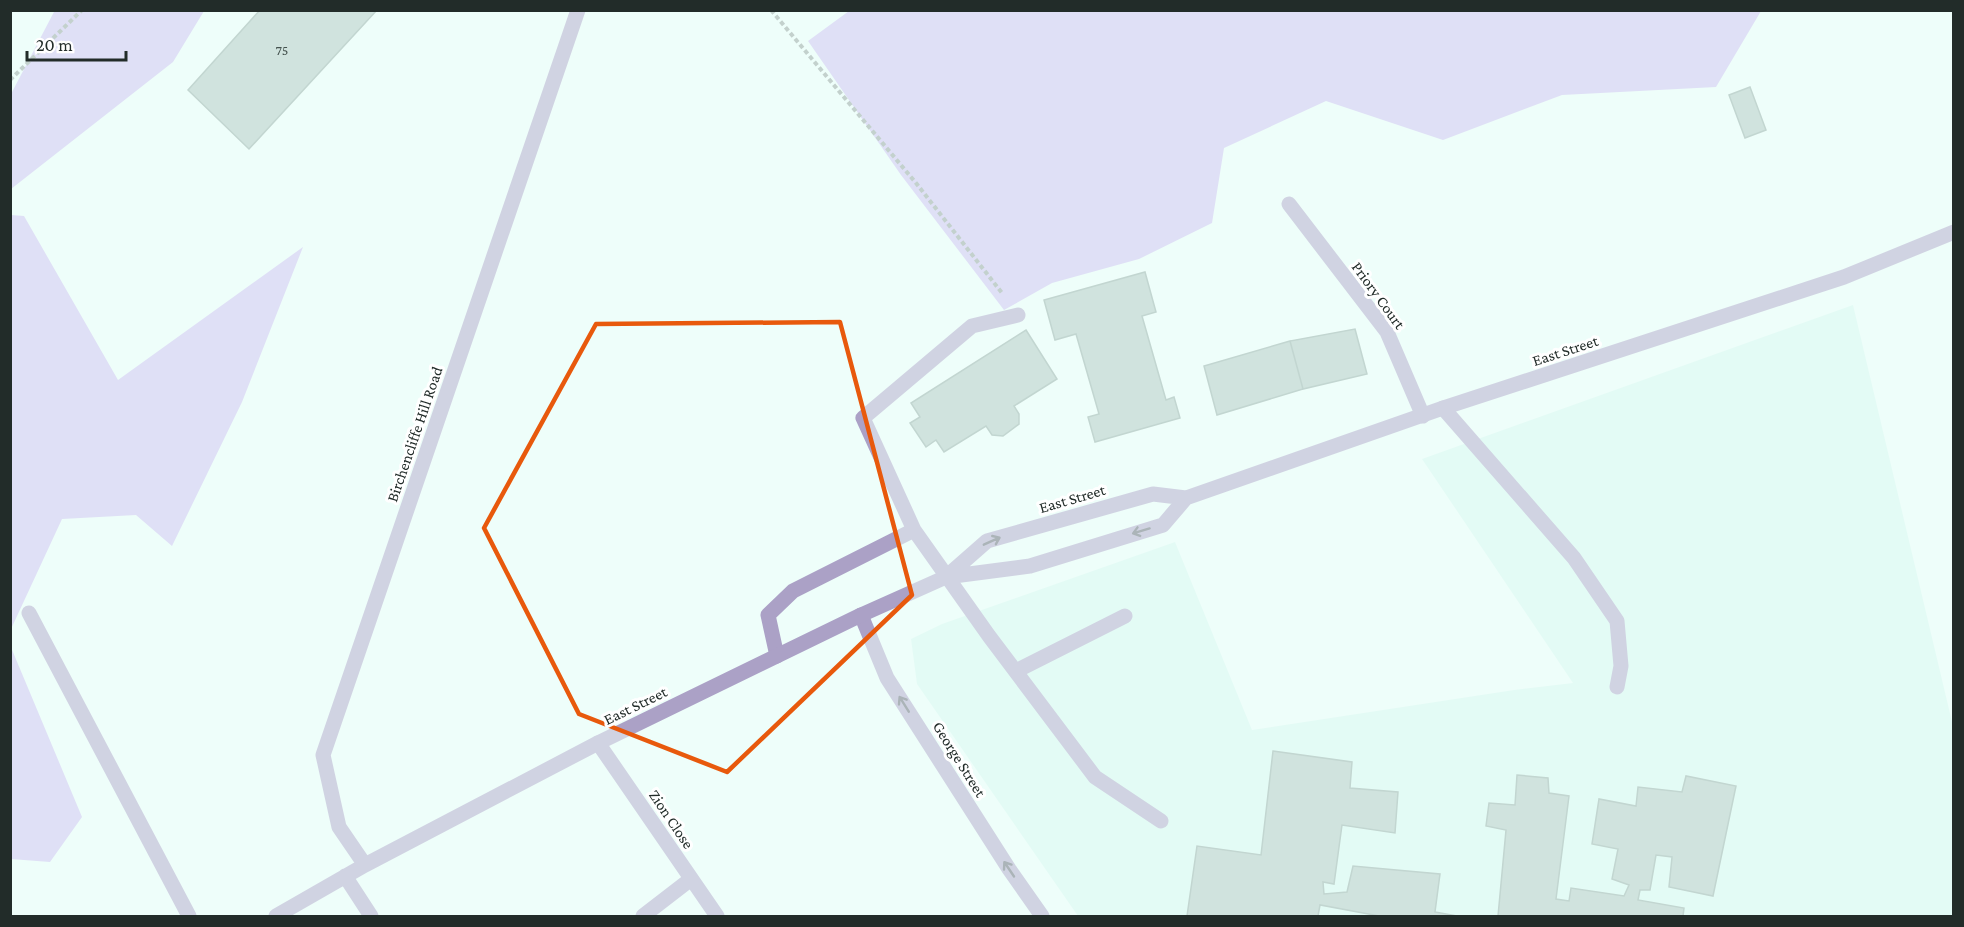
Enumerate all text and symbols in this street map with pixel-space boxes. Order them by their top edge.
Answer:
scale bar [27,24,126,62]
text: 20 m [36,35,73,55]
house number: 75 [276,42,288,58]
street label: Priory Court [1348,258,1409,333]
street label: East Street [1530,332,1601,369]
street label: Birchencliffe Hill Road [383,364,446,504]
street label: East Street [1037,481,1108,516]
one-way arrow [1132,526,1151,537]
one-way arrow [982,535,1000,546]
street label: East Street [601,683,670,728]
one-way arrow [897,696,909,713]
street label: George Street [929,718,990,801]
street label: Zion Close [646,787,697,852]
one-way arrow [1002,860,1015,877]

